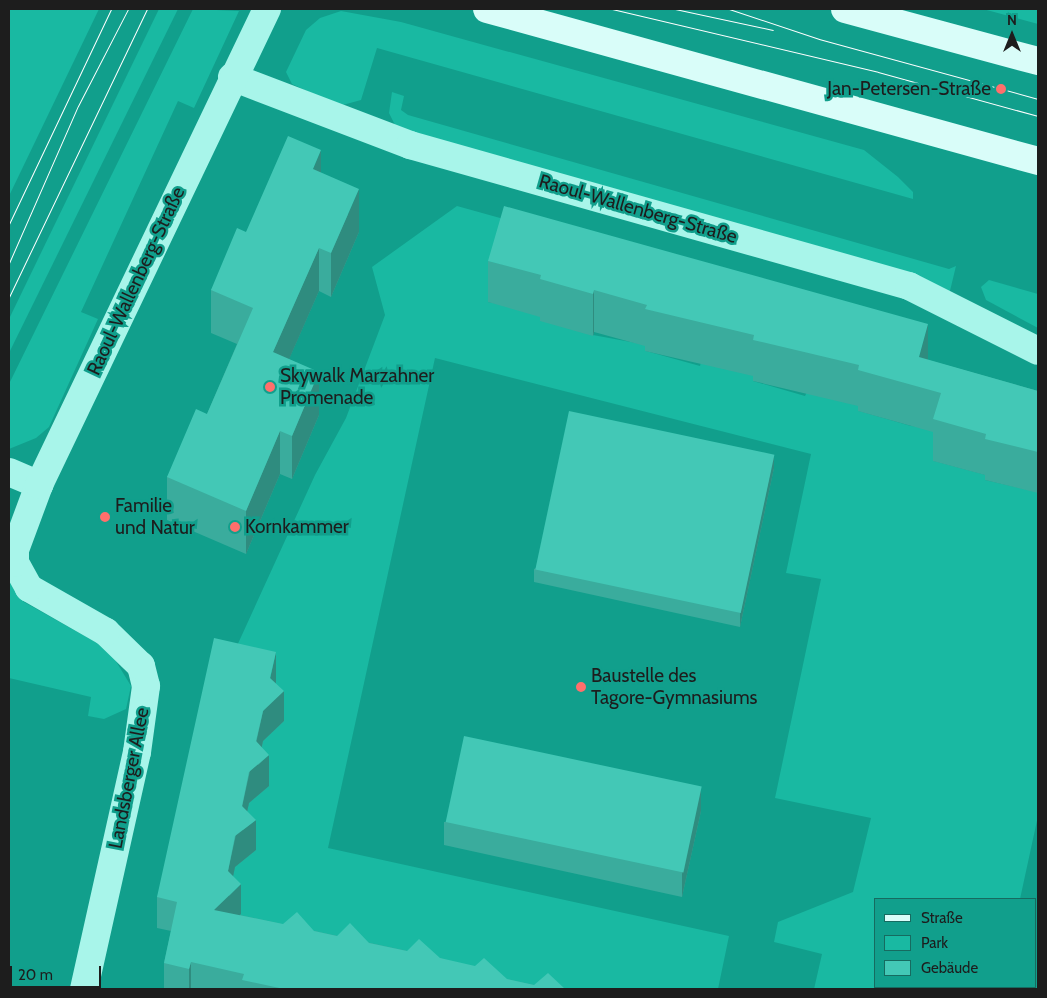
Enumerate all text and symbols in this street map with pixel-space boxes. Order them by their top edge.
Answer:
north arrow [987,10,1037,60]
text: N [1007,11,1017,29]
place label: Jan-Petersen-Straße [827,78,991,100]
marker: Jan-Petersen-Straße [995,83,1007,95]
street label: Raoul-Wallenberg-Straße [536,170,740,248]
street label: Raoul-Wallenberg-Straße [82,183,190,379]
place label: Skywalk Marzahner Promenade [280,365,434,409]
marker: Skywalk Marzahner Promenade [264,381,276,393]
place label: Familie und Natur [115,495,195,539]
marker: Familie und Natur [99,511,111,523]
place label: Kornkammer [245,516,349,538]
marker: Kornkammer [229,521,241,533]
place label: Baustelle des Tagore-Gymnasiums [591,665,757,709]
marker: Baustelle des Tagore-Gymnasiums [575,681,587,693]
street label: Landsberger Allee [104,706,154,850]
legend [874,898,1037,988]
text: Straße [921,909,963,927]
text: Park [921,934,948,952]
scale bar [12,956,104,988]
text: Gebäude [921,959,978,977]
text: 20 m [18,966,53,984]

